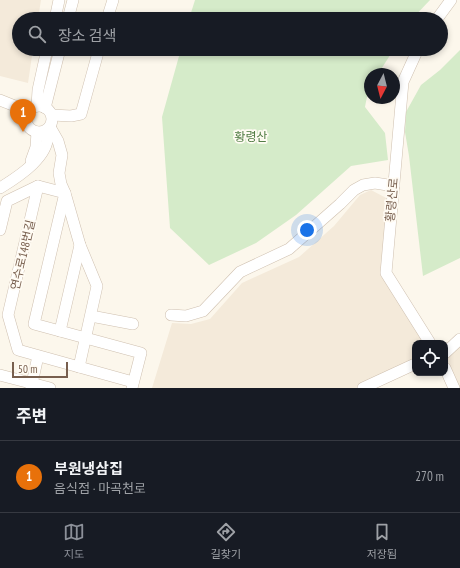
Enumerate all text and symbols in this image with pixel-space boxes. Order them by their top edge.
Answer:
search box [12,12,448,56]
icon: search [26,23,48,45]
text: 장소 검색 [58,26,116,45]
north arrow [364,68,400,104]
pin: 1 [10,99,36,132]
park label: 황령산 [234,129,268,144]
street label: 황령산로 [382,177,401,223]
street label: 연수로148번길 [7,218,38,291]
your location [297,220,317,240]
map controls [412,340,448,376]
button: locate [412,340,448,376]
scale bar [12,360,68,379]
text: 50 m [18,362,37,376]
text: 주변 [16,405,47,427]
text: 부원냉삼집 [54,459,123,478]
text: 1 [26,468,32,485]
text: 270 m [415,468,444,485]
text: 음식점 · 마곡천로 [54,480,146,497]
tab: 지도 [63,521,85,561]
tab: 길찾기 [211,521,241,561]
tab: 저장됨 [367,521,397,561]

